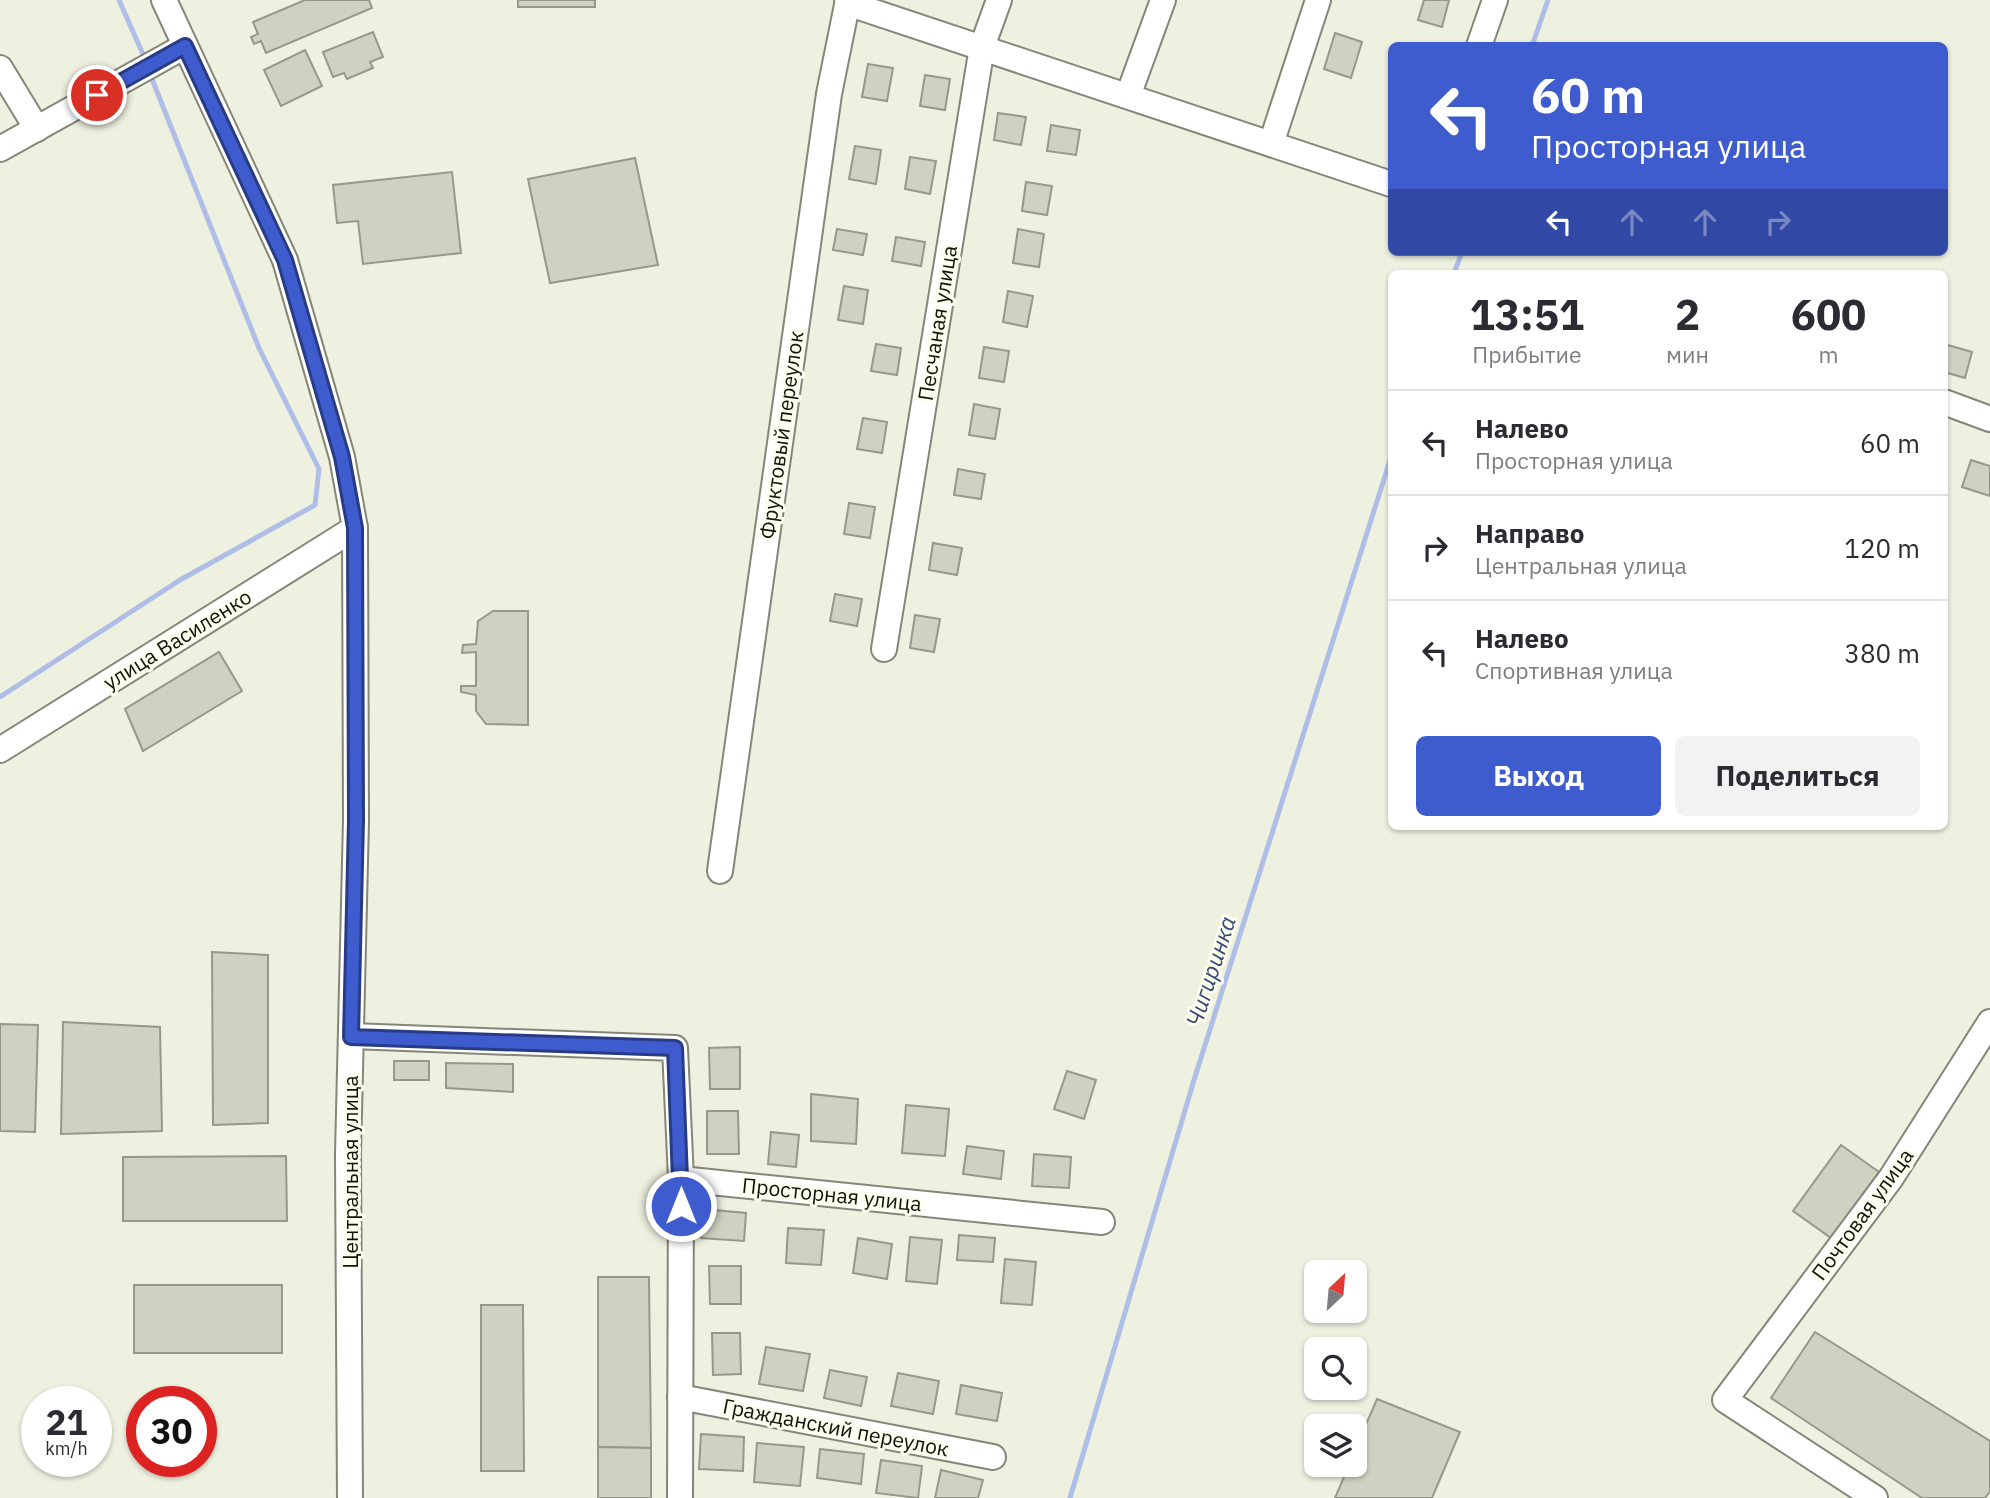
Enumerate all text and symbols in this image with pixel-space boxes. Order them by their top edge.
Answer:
text: 60 m [1531,63,1645,126]
pin [67,65,127,125]
icon: left [1416,70,1507,161]
icon: arrive [78,76,116,114]
text: Просторная улица [1531,125,1806,167]
icon: left [1540,203,1578,241]
icon: ahead [1613,203,1651,241]
icon: ahead [1686,203,1724,241]
icon: right [1759,203,1797,241]
street label: Песчаная улица [911,243,963,403]
text: 13:51 [1470,287,1584,342]
text: 2 [1675,287,1700,342]
text: 600 [1791,287,1866,342]
street label: Фруктовый переулок [753,329,809,541]
text: Прибытие [1472,339,1582,369]
text: мин [1666,339,1709,369]
text: m [1818,339,1839,369]
text: Налево [1475,411,1569,445]
icon: left [1416,424,1454,462]
text: 60 m [1860,426,1920,460]
text: Просторная улица [1475,445,1673,475]
text: Направо [1475,516,1584,550]
icon: right [1416,529,1454,567]
text: 120 m [1844,531,1920,565]
text: Центральная улица [1475,550,1687,580]
street label: улица Василенко [98,582,256,696]
text: Налево [1475,621,1569,655]
icon: left [1416,634,1454,672]
text: 380 m [1844,636,1920,670]
text: Спортивная улица [1475,655,1673,685]
button: Выход [1416,736,1661,816]
button: Поделиться [1675,736,1920,816]
water label: Чигиринка [1178,912,1242,1030]
street label: Центральная улица [336,1075,364,1269]
street label: Почтовая улица [1805,1143,1919,1285]
position arrow [644,1169,718,1243]
street label: Просторная улица [741,1171,923,1217]
north arrow [1304,1260,1367,1323]
map controls [1304,1260,1367,1477]
button: search [1304,1337,1367,1400]
speed limit sign: 30 [126,1386,217,1477]
street label: Гражданский переулок [721,1391,951,1463]
text: 21 [45,1399,88,1445]
button: layers [1304,1414,1367,1477]
text: km/h [45,1437,88,1460]

